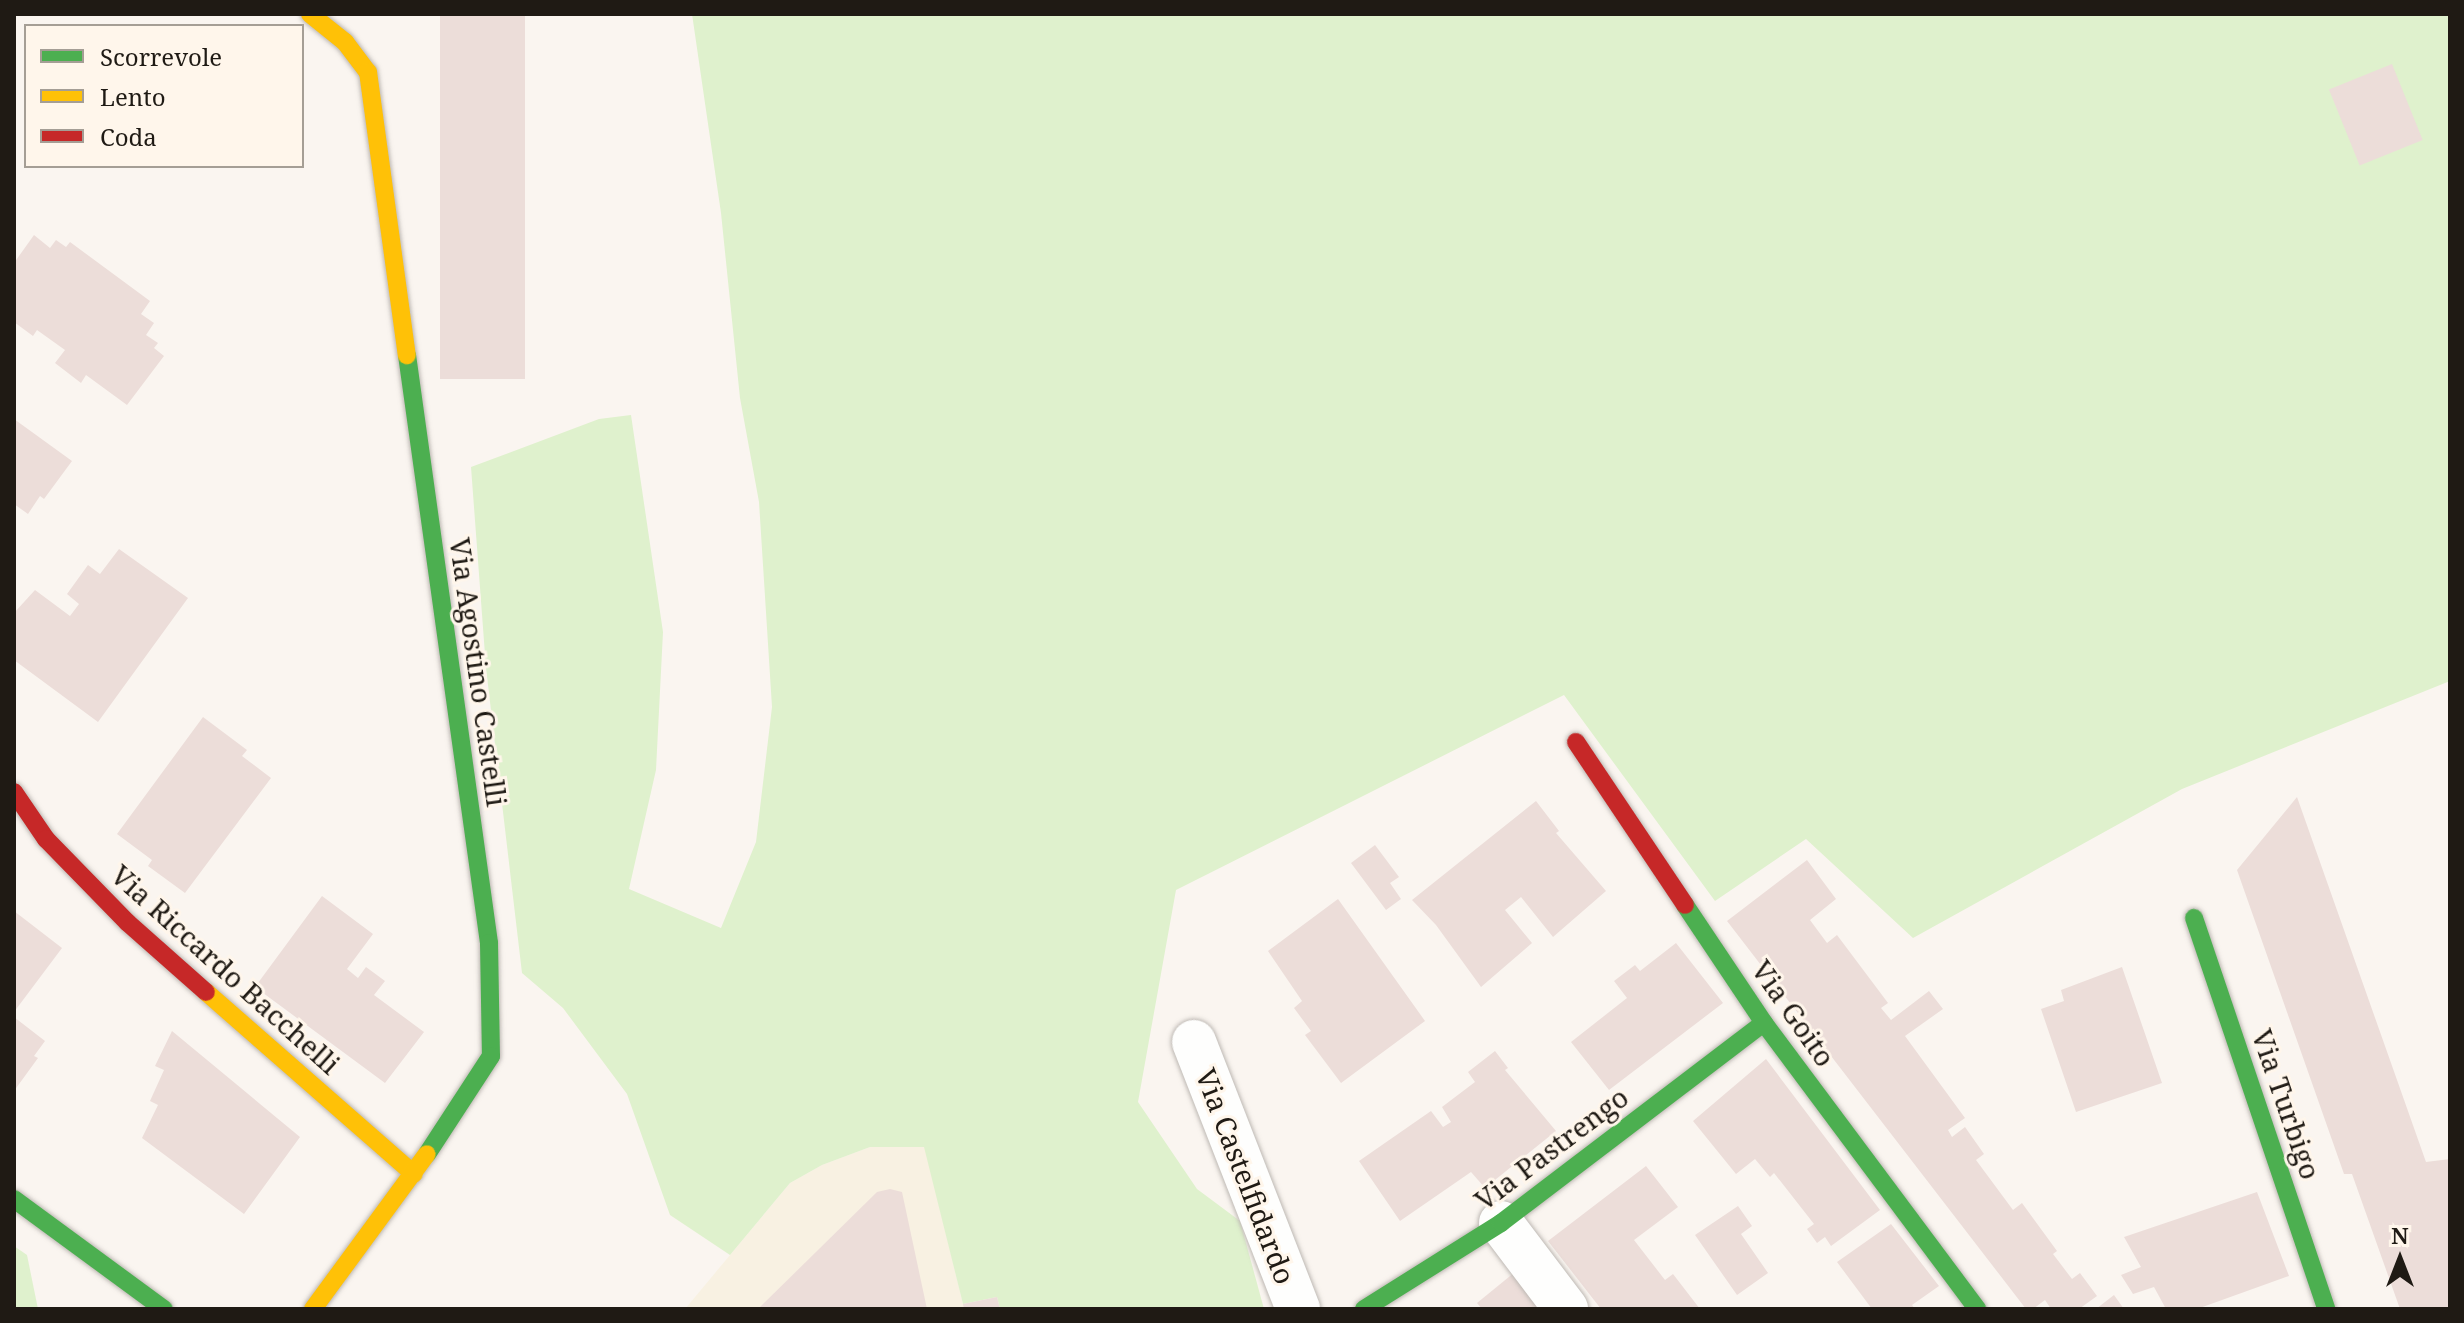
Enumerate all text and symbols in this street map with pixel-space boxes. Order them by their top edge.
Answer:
legend [24,24,304,168]
text: Scorrevole [100,40,222,73]
text: Lento [100,80,166,113]
text: Coda [100,120,157,153]
street label: Via Agostino Castelli [444,535,514,809]
street label: Via Riccardo Bacchelli [105,857,347,1081]
street label: Via Goito [1745,953,1843,1073]
street label: Via Turbigo [2246,1025,2328,1183]
street label: Via Castelfidardo [1189,1064,1303,1288]
street label: Via Pastrengo [1468,1079,1634,1217]
north arrow [2360,1219,2440,1299]
text: N [2391,1220,2409,1250]

